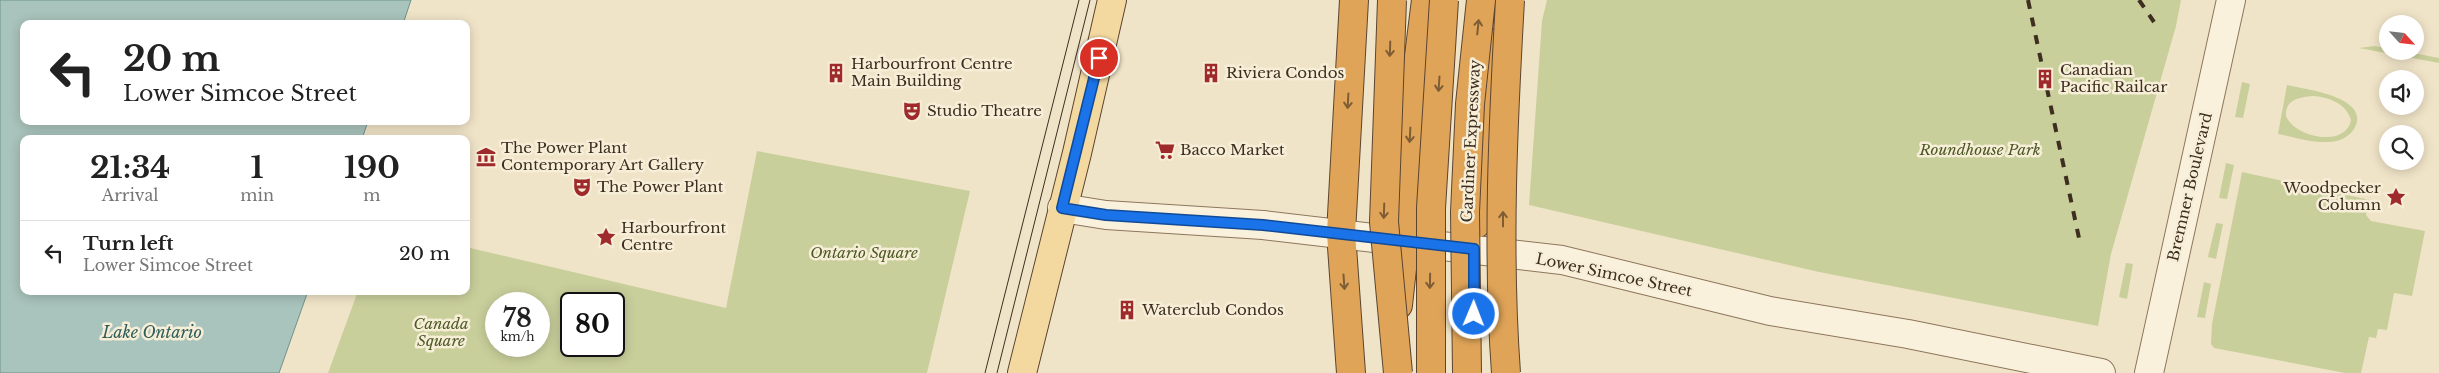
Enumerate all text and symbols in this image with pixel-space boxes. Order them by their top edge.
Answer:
north arrow [2379,15,2424,60]
map controls [2379,15,2424,170]
one-way arrow [1473,20,1483,36]
text: 20 m [123,37,220,80]
pin [1078,37,1120,79]
icon: left [40,40,105,105]
one-way arrow [1385,40,1395,56]
icon: arrive [1085,44,1113,72]
place label: Harbourfront Centre Main Building [851,54,1013,90]
street label: Gardiner Expressway [1457,59,1484,223]
place label: Canadian Pacific Railcar [2060,60,2168,96]
building icon: Harbourfront Centre Main Building [825,62,847,84]
building icon: Riviera Condos [1200,62,1222,84]
place label: Riviera Condos [1226,63,1344,82]
building icon: Canadian Pacific Railcar [2034,68,2056,90]
button: sound [2379,70,2424,115]
one-way arrow [1435,75,1444,91]
text: Lower Simcoe Street [123,80,357,107]
one-way arrow [1344,93,1353,109]
theatre icon: Studio Theatre [901,100,923,122]
place label: Studio Theatre [927,101,1042,120]
street label: Bremner Boulevard [2163,111,2216,263]
button: search [2379,125,2424,170]
one-way arrow [1406,127,1415,143]
place label: The Power Plant Contemporary Art Gallery [501,138,705,174]
supermarket icon: Bacco Market [1154,139,1176,161]
place label: Bacco Market [1180,140,1285,159]
park label: Roundhouse Park [1919,140,2040,159]
museum icon: The Power Plant Contemporary Art Gallery [475,146,497,168]
text: 21:34 [90,149,170,186]
text: 1 [251,149,264,186]
text: 190 [344,149,400,186]
theatre icon: The Power Plant [571,176,593,198]
place label: The Power Plant [597,177,724,196]
place label: Woodpecker Column [2283,178,2382,214]
text: Arrival [102,185,158,205]
text: min [240,185,274,205]
text: m [363,185,381,205]
place icon: Woodpecker Column [2385,186,2407,208]
one-way arrow [1379,202,1389,219]
one-way arrow [1498,212,1508,228]
place label: Harbourfront Centre [621,218,726,254]
place icon: Harbourfront Centre [595,226,617,248]
text: Turn left [83,232,174,255]
icon: left [40,239,68,267]
text: 20 m [399,242,450,265]
park label: Ontario Square [810,243,918,262]
street label: Lower Simcoe Street [1534,249,1694,300]
text: Lower Simcoe Street [83,255,253,275]
one-way arrow [1425,272,1435,289]
one-way arrow [1339,274,1349,290]
position arrow [1447,287,1499,339]
speed limit sign: 80 [560,292,625,357]
building icon: Waterclub Condos [1116,299,1138,321]
place label: Waterclub Condos [1141,300,1284,319]
text: 78 [503,303,532,334]
park label: Canada Square [414,314,468,350]
water label: Lake Ontario [101,322,202,342]
text: km/h [500,329,535,344]

